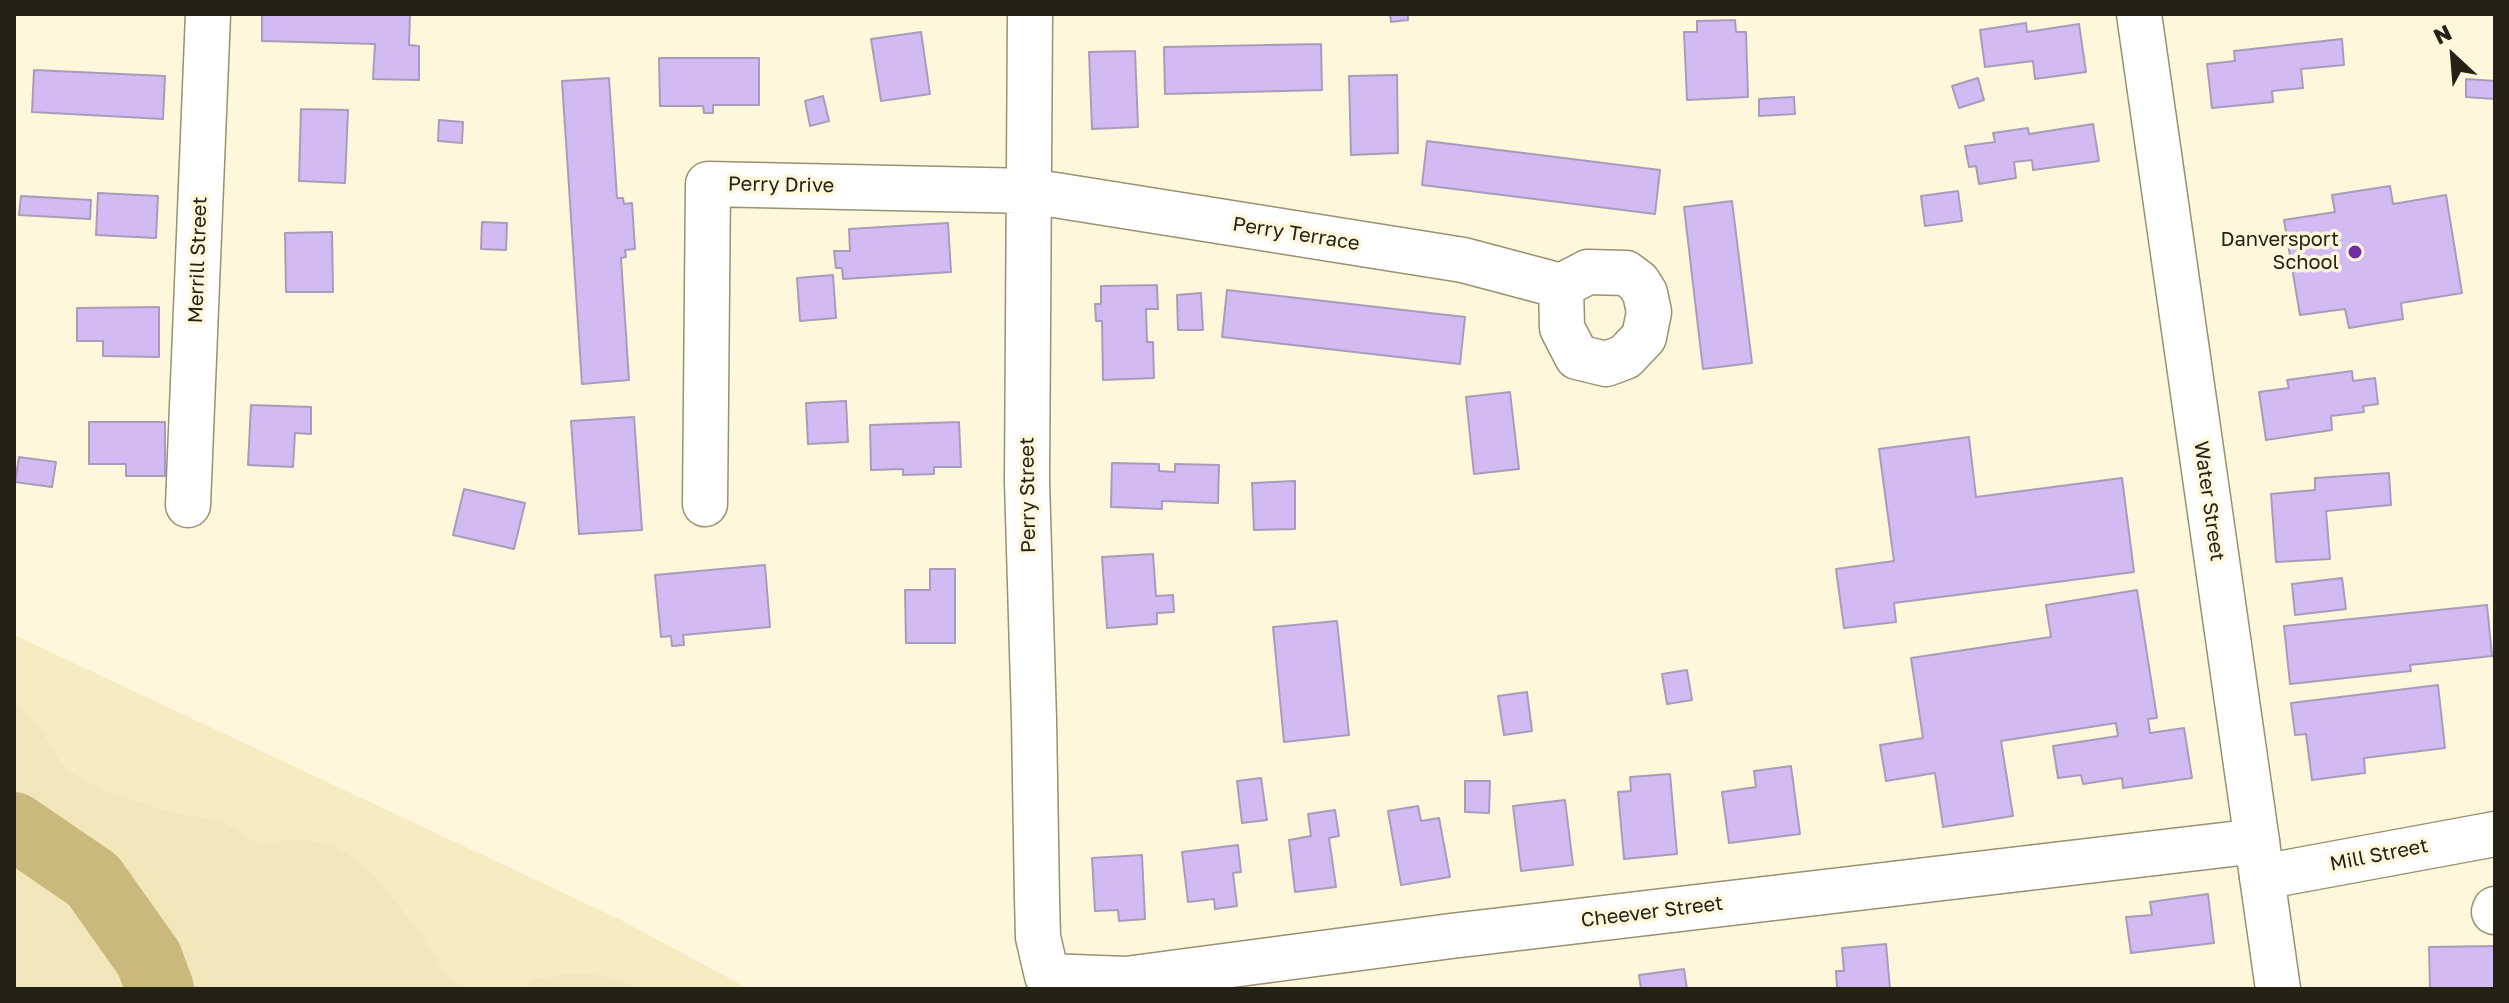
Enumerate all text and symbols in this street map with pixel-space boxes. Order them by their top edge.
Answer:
north arrow [2413,16,2493,96]
text: N [2429,18,2456,50]
street label: Perry Drive [728,172,834,198]
street label: Merrill Street [184,196,212,324]
street label: Perry Terrace [1231,212,1361,256]
place label: Danversport School [2221,228,2339,275]
marker: Danversport School [2346,243,2364,261]
street label: Perry Street [1015,437,1041,553]
street label: Water Street [2189,439,2229,563]
street label: Mill Street [2328,834,2430,876]
street label: Cheever Street [1580,891,1724,933]

